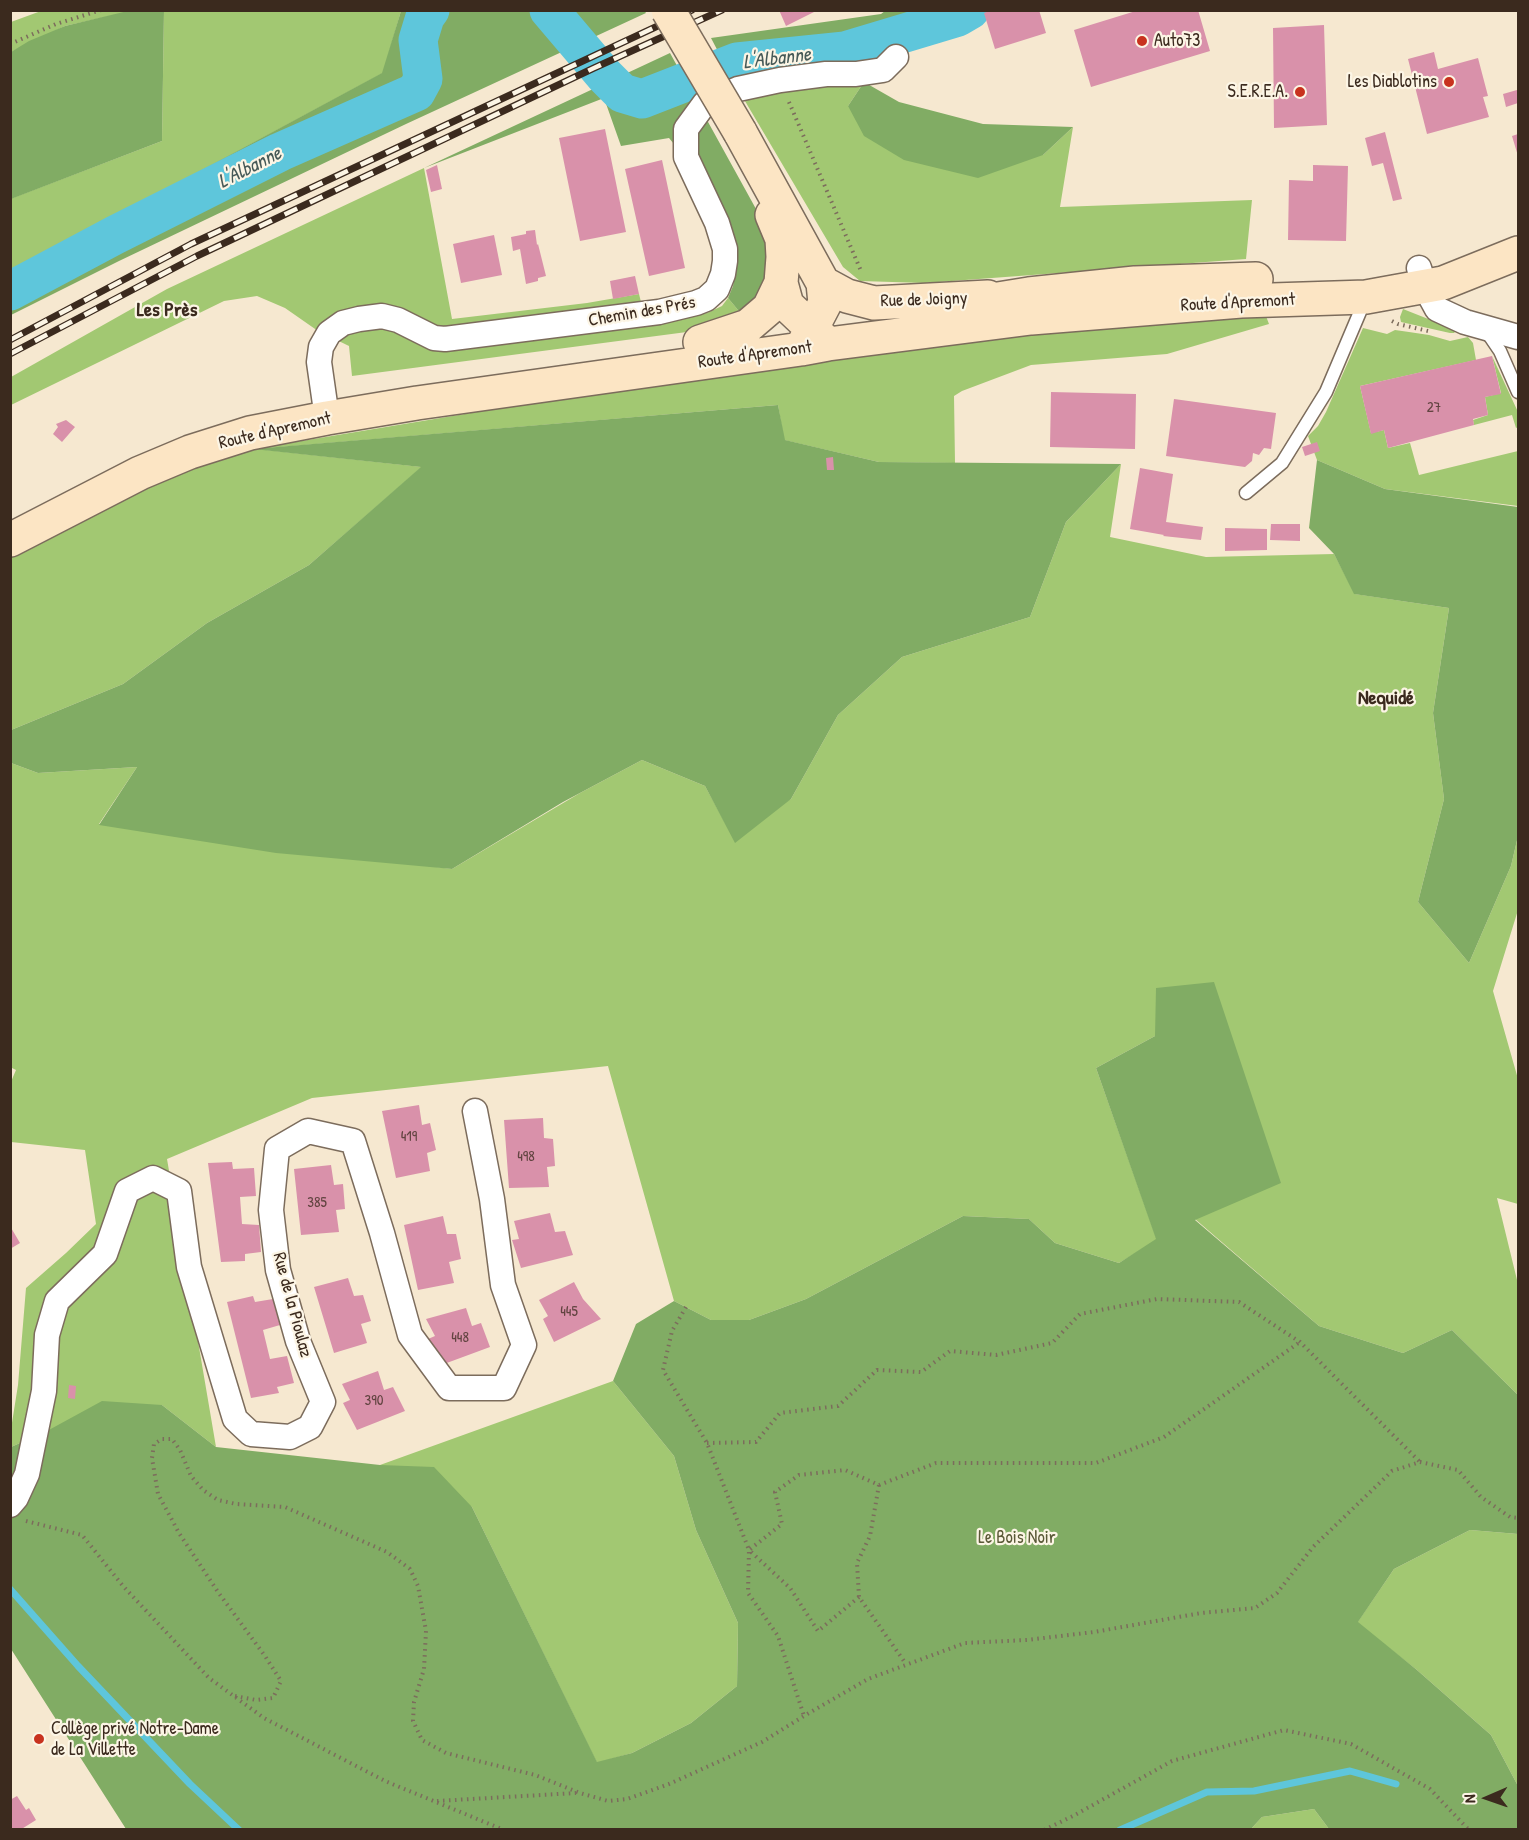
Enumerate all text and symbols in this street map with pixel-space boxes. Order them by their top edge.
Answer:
place label: Auto73 [1154,30,1200,52]
marker: Auto73 [1135,34,1149,48]
water label: L'Albanne [742,43,812,75]
place label: Les Diablotins [1348,71,1437,93]
marker: Les Diablotins [1442,75,1456,89]
place label: S.E.R.E.A. [1228,81,1288,103]
marker: S.E.R.E.A. [1293,85,1307,99]
water label: L'Albanne [214,142,286,194]
street label: Rue de Joigny [880,288,968,312]
street label: Route d'Apremont [1180,289,1296,317]
street label: Chemin des Prés [587,292,697,332]
district label: Les Près [137,299,197,323]
street label: Route d'Apremont [697,336,813,374]
house number: 27 [1427,399,1441,417]
street label: Route d'Apremont [217,408,333,454]
district label: Nequidé [1358,687,1414,711]
house number: 419 [401,1128,417,1146]
house number: 498 [517,1148,535,1166]
house number: 385 [307,1194,327,1212]
street label: Rue de la Pioulaz [268,1250,316,1360]
house number: 445 [560,1303,578,1321]
house number: 448 [451,1329,469,1347]
house number: 390 [365,1392,383,1410]
park label: Le Bois Noir [978,1527,1056,1549]
place label: Collège privé Notre-Dame de La Villette [51,1718,219,1760]
marker: Collège privé Notre-Dame de La Villette [32,1732,46,1746]
north arrow [1457,1768,1517,1828]
text: N [1458,1794,1480,1803]

